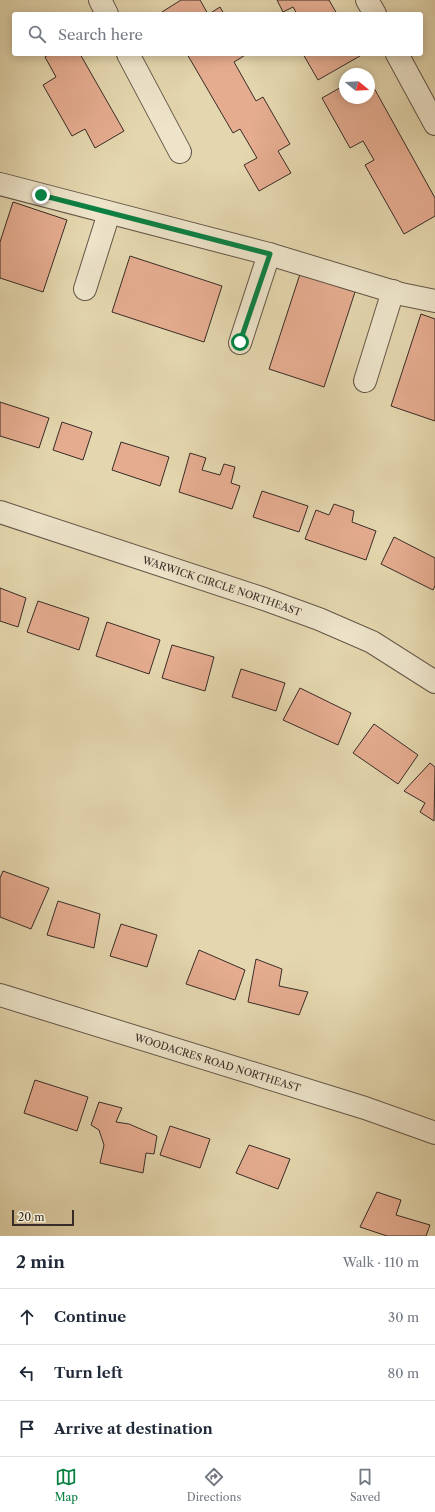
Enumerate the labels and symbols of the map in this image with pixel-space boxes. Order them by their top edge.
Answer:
north arrow [339,68,375,104]
route end [32,186,50,204]
route start [231,333,249,351]
street label: WARWICK CIRCLE NORTHEAST [140,553,304,619]
street label: WOODACRES ROAD NORTHEAST [132,1031,303,1095]
scale bar [12,1208,74,1227]

